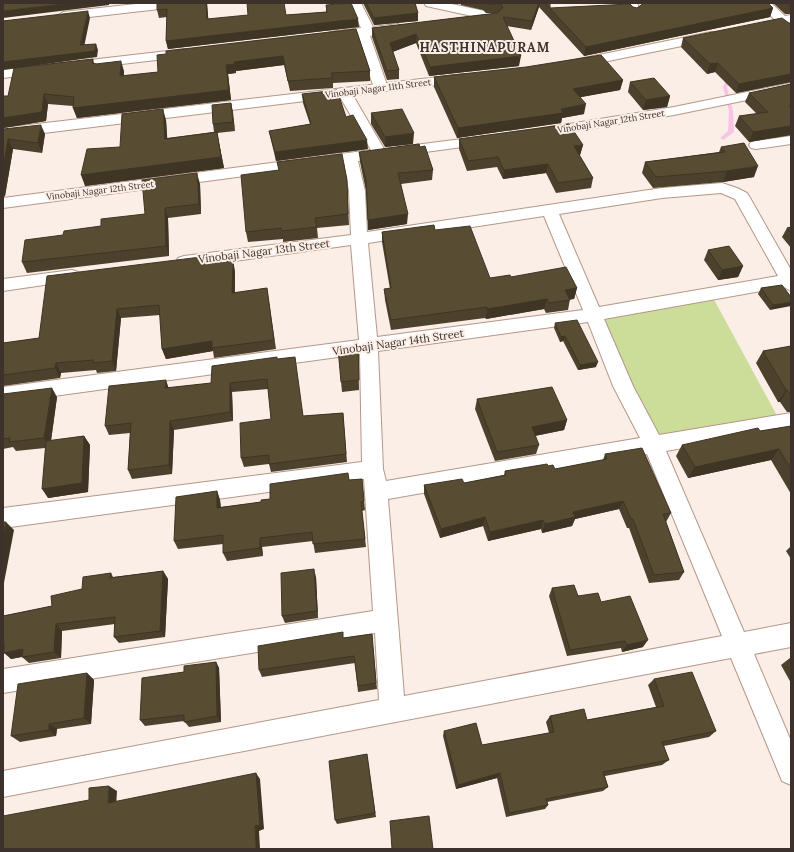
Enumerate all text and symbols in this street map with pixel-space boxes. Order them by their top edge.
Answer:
district label: HASTHINAPURAM [420,39,550,56]
street label: Vinobaji Nagar 11th Street [323,76,432,100]
street label: Vinobaji Nagar 12th Street [556,107,666,135]
street label: Vinobaji Nagar 12th Street [45,178,155,202]
street label: Vinobaji Nagar 13th Street [196,236,331,266]
street label: Vinobaji Nagar 14th Street [330,326,465,358]

